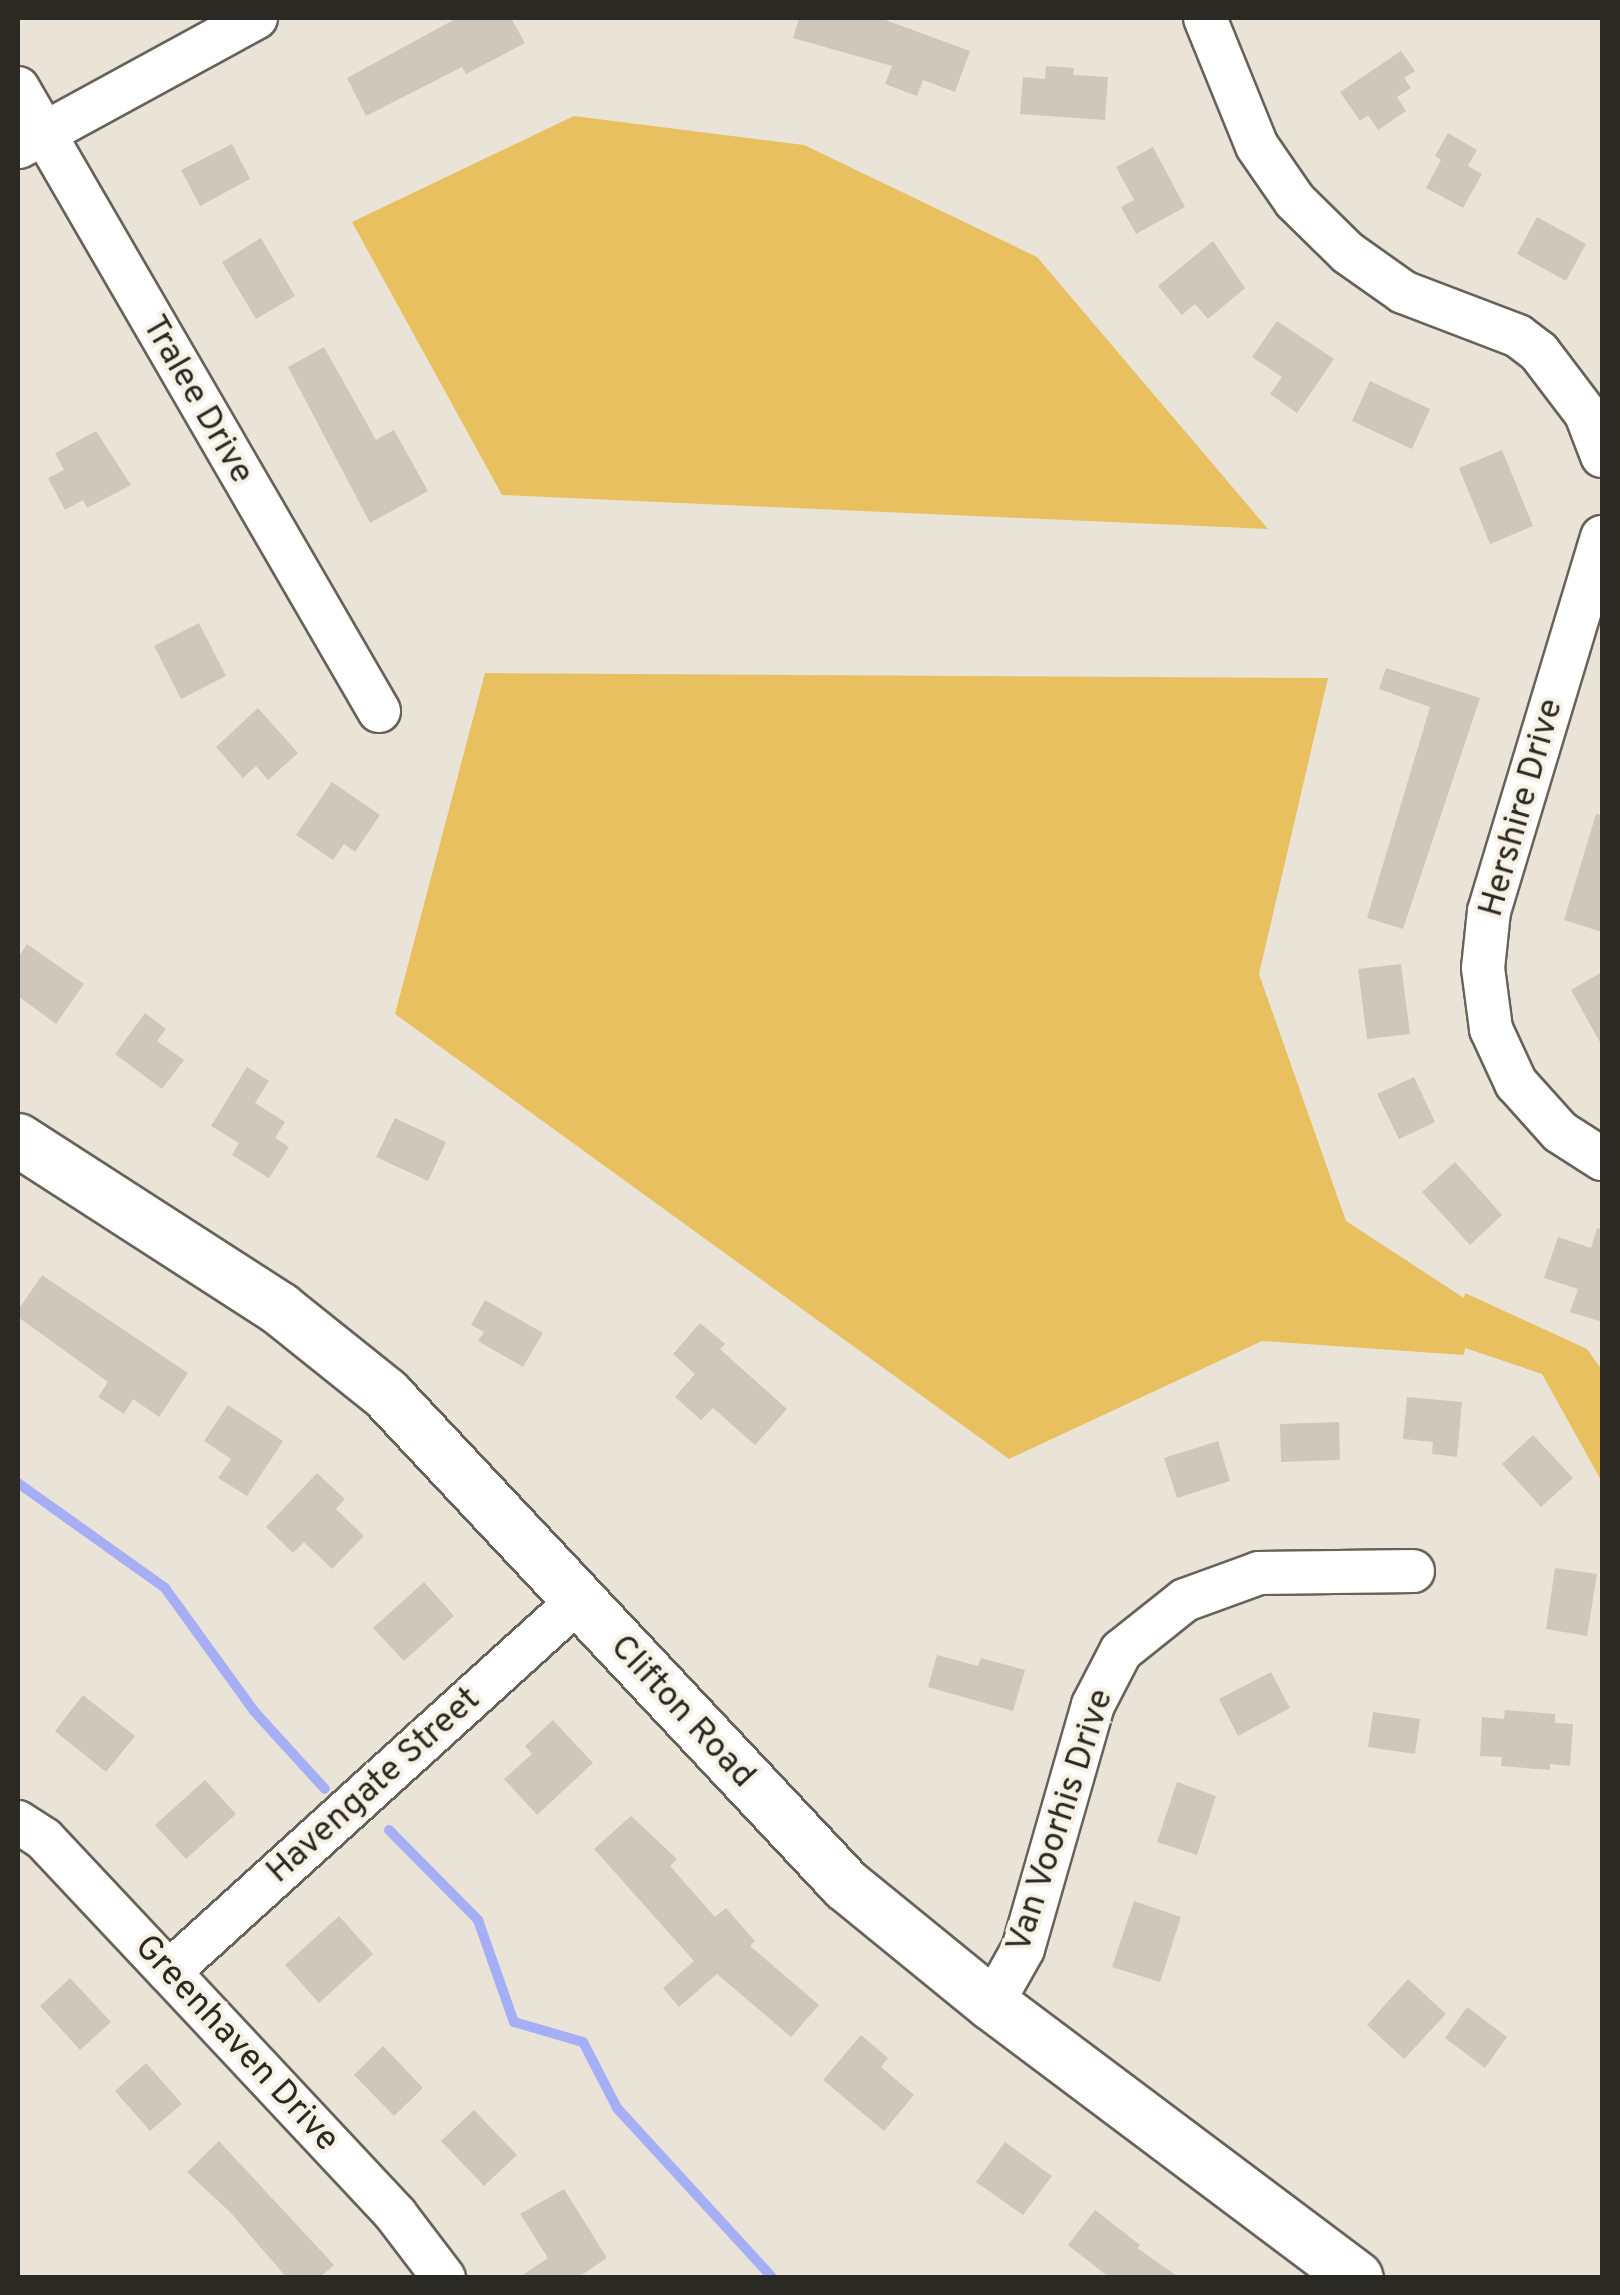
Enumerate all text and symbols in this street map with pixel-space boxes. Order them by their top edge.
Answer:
street label: Tralee Drive [132,308,262,492]
street label: Hershire Drive [1471,694,1573,922]
street label: Clifton Road [601,1627,763,1797]
street label: Havengate Street [258,1679,490,1893]
street label: Van Voorhis Drive [998,1683,1124,1959]
street label: Greenhaven Drive [125,1927,347,2161]

